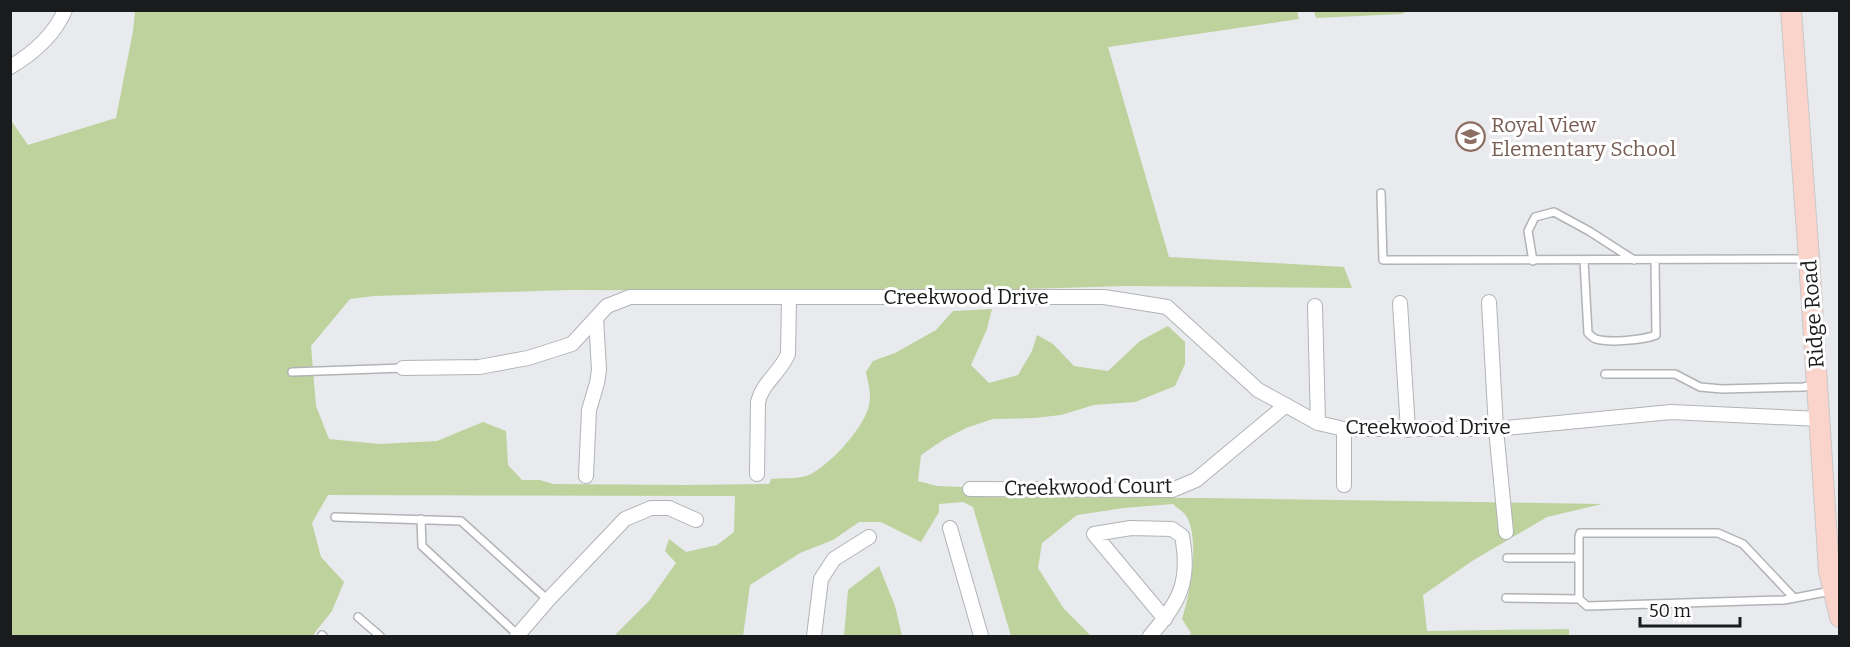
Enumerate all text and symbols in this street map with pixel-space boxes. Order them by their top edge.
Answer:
place label: Royal View Elementary School [1491,112,1676,162]
school or university icon: Royal View Elementary School [1454,121,1486,153]
street label: Ridge Road [1796,259,1830,369]
street label: Creekwood Drive [883,284,1049,310]
street label: Creekwood Drive [1345,414,1511,440]
street label: Creekwood Court [1004,473,1173,501]
scale bar [1640,590,1740,628]
text: 50 m [1649,600,1691,622]

